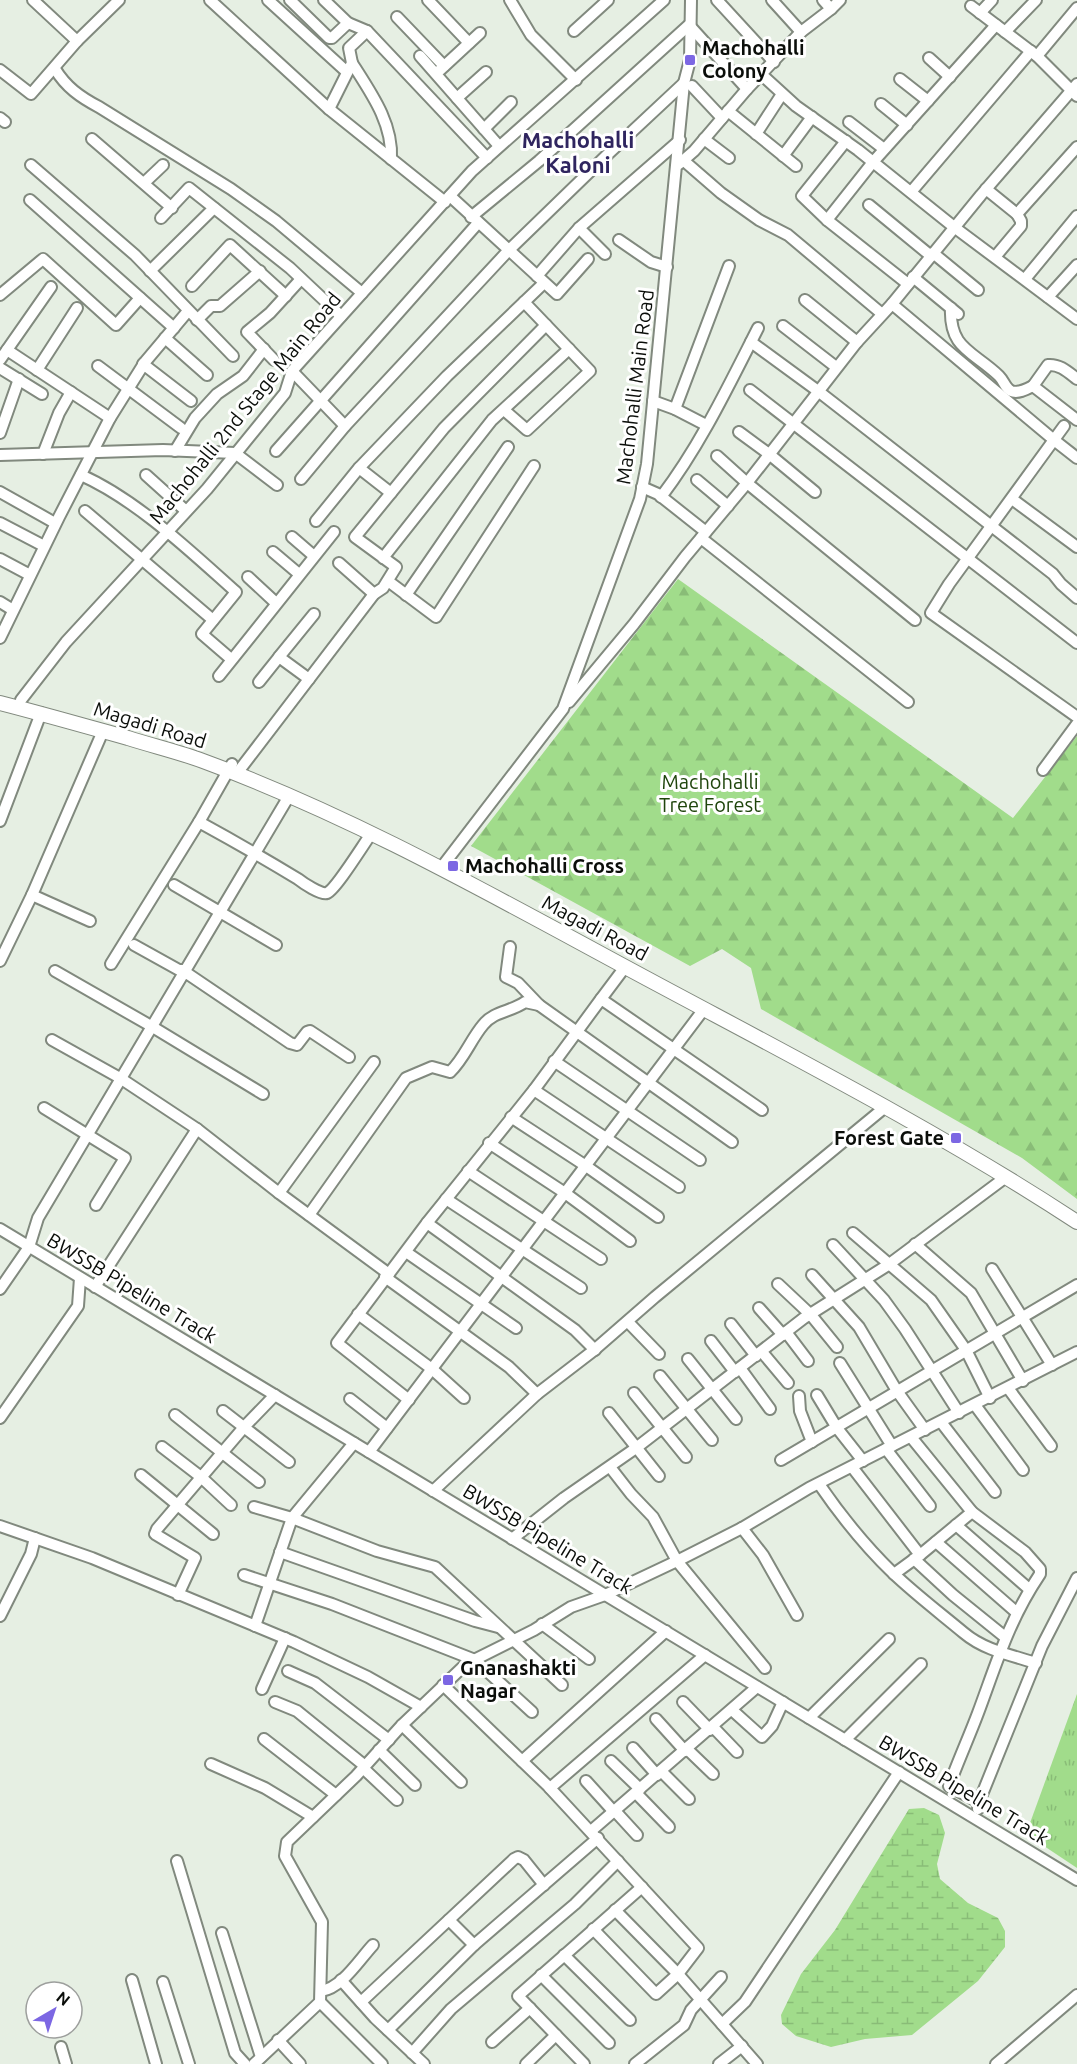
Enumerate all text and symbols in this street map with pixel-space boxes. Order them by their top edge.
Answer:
place label: Machohalli Colony [702,36,804,82]
marker: Machohalli Colony [683,53,697,67]
district label: Machohalli Kaloni [522,127,634,177]
street label: Machohalli 2nd Stage Main Road [144,287,345,528]
street label: Machohalli Main Road [611,288,658,486]
street label: Magadi Road [91,696,209,753]
park label: Machohalli Tree Forest [659,770,761,816]
place label: Machohalli Cross [465,854,624,877]
marker: Machohalli Cross [446,859,460,873]
street label: Magadi Road [538,890,652,965]
place label: Forest Gate [834,1126,944,1149]
marker: Forest Gate [949,1131,963,1145]
street label: BWSSB Pipeline Track [43,1228,221,1347]
street label: BWSSB Pipeline Track [459,1479,637,1598]
place label: Gnanashakti Nagar [460,1656,576,1702]
marker: Gnanashakti Nagar [441,1673,455,1687]
street label: BWSSB Pipeline Track [875,1730,1053,1849]
north arrow [24,1980,84,2040]
text: N [53,1988,74,2009]

